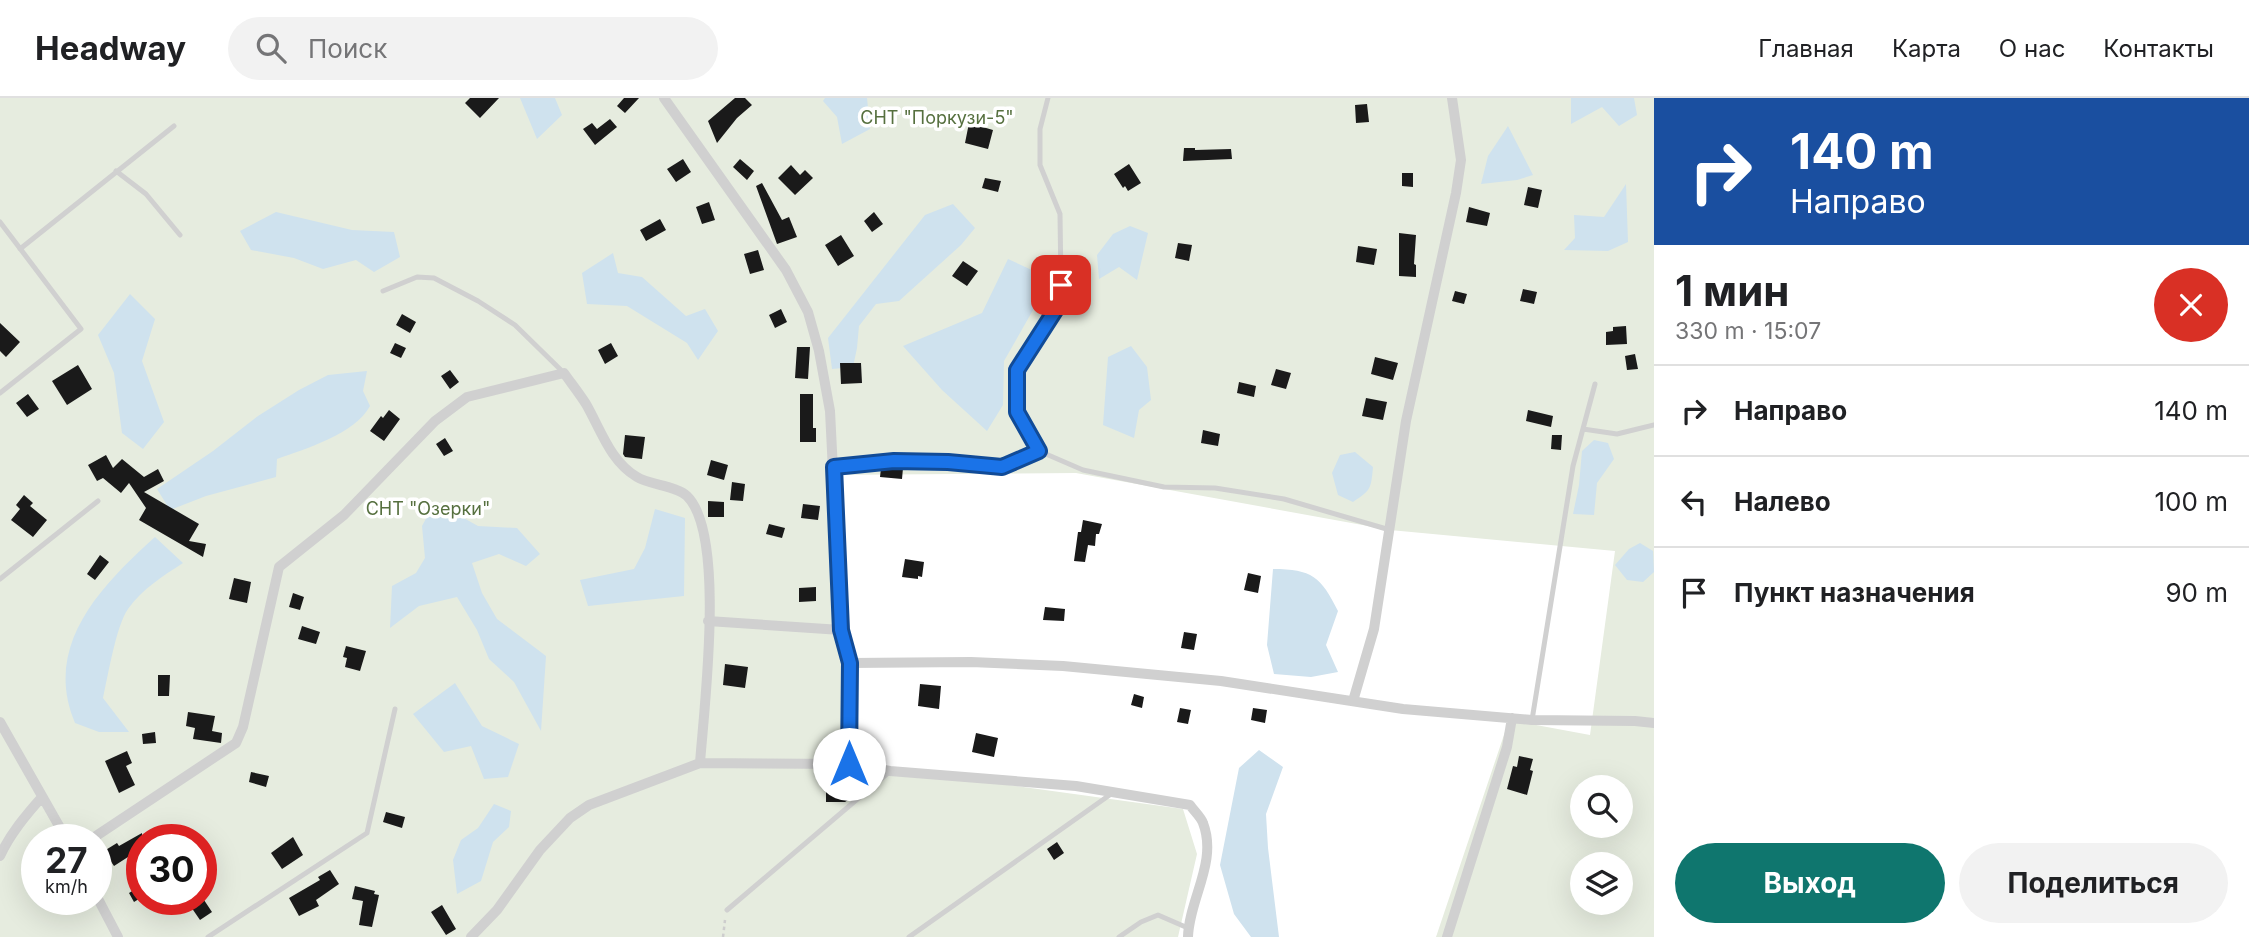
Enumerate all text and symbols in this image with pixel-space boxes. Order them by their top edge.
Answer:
search box [228,17,718,80]
text: Headway [35,28,186,68]
icon: search [252,29,290,67]
text: Поиск [308,33,387,64]
text: Главная [1758,34,1854,63]
text: Карта [1892,34,1961,63]
text: О нас [1999,34,2065,63]
text: Контакты [2103,34,2214,63]
park label: СНТ "Поркузи-5" [860,107,1014,128]
text: 140 m [1790,122,1934,181]
icon: right [1675,126,1766,217]
text: Направо [1790,182,1926,221]
pin [1031,255,1091,315]
text: 1 мин [1675,265,1789,316]
icon: arrive [1042,266,1080,304]
button: close [2154,268,2228,342]
text: 330 m · 15:07 [1675,317,1821,345]
icon: right [1675,392,1713,430]
text: Направо [1734,395,1847,426]
text: 140 m [2154,395,2228,426]
icon: left [1675,483,1713,521]
text: Налево [1734,486,1831,517]
text: 100 m [2155,486,2228,517]
park label: СНТ "Озерки" [366,498,490,519]
icon: arrive [1675,574,1713,612]
text: Пункт назначения [1734,577,1975,608]
text: 90 m [2165,577,2228,608]
position arrow [812,727,886,801]
map controls [1570,775,1633,915]
button: search [1570,775,1633,838]
speed limit sign: 30 [126,824,217,915]
text: 27 [45,839,88,881]
button: Выход [1675,843,1945,923]
button: Поделиться [1959,843,2228,923]
button: layers [1570,852,1633,915]
text: km/h [45,876,88,897]

